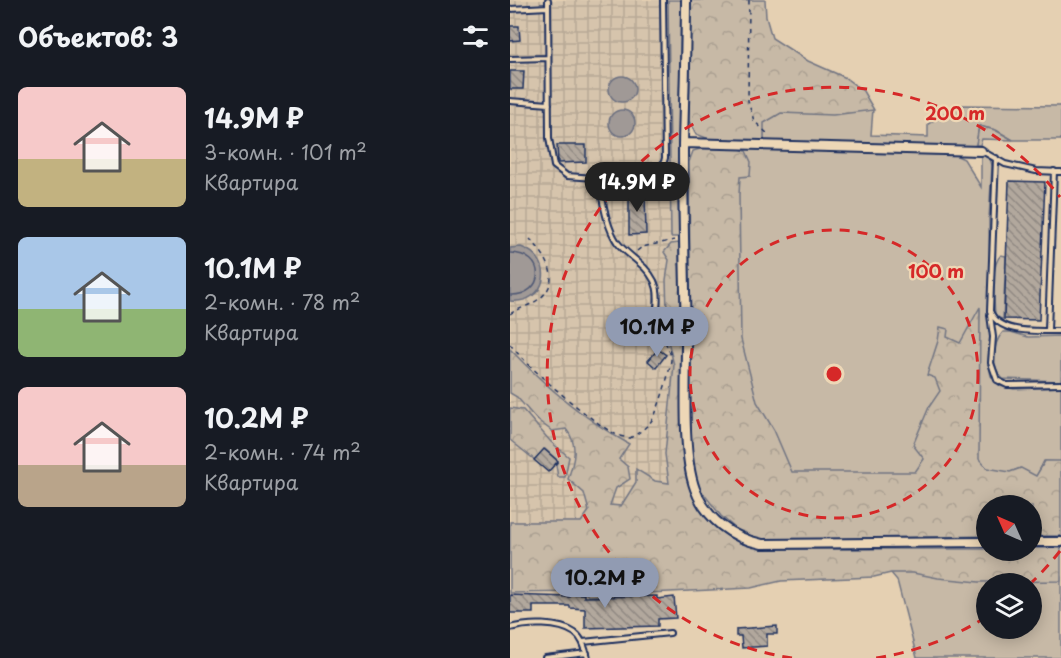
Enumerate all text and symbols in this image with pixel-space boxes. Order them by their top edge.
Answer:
text: Объектов: 3 [18,17,178,56]
icon: filters [459,20,492,53]
text: 14.9M ₽ [204,98,304,137]
text: 200 m [925,99,985,126]
icon: home [66,111,138,183]
text: 3-комн. · 101 m² [204,137,367,167]
pin: 14.9M ₽ [582,162,692,213]
text: 14.9M ₽ [599,166,675,196]
text: Квартира [204,167,298,197]
text: 10.1M ₽ [204,248,302,287]
text: 100 m [908,257,964,284]
icon: home [66,261,138,333]
text: 2-комн. · 78 m² [204,287,360,317]
pin: 10.1M ₽ [602,307,712,358]
text: 10.1M ₽ [619,311,695,341]
text: Квартира [204,317,298,347]
centre of rings [824,364,844,384]
text: 10.2M ₽ [204,398,308,437]
icon: home [66,411,138,483]
text: 2-комн. · 74 m² [204,437,361,467]
text: Квартира [204,467,298,497]
north arrow [976,495,1042,561]
map controls [976,495,1042,639]
pin: 10.2M ₽ [550,558,660,609]
text: 10.2M ₽ [565,562,645,592]
button: layers [976,573,1042,639]

